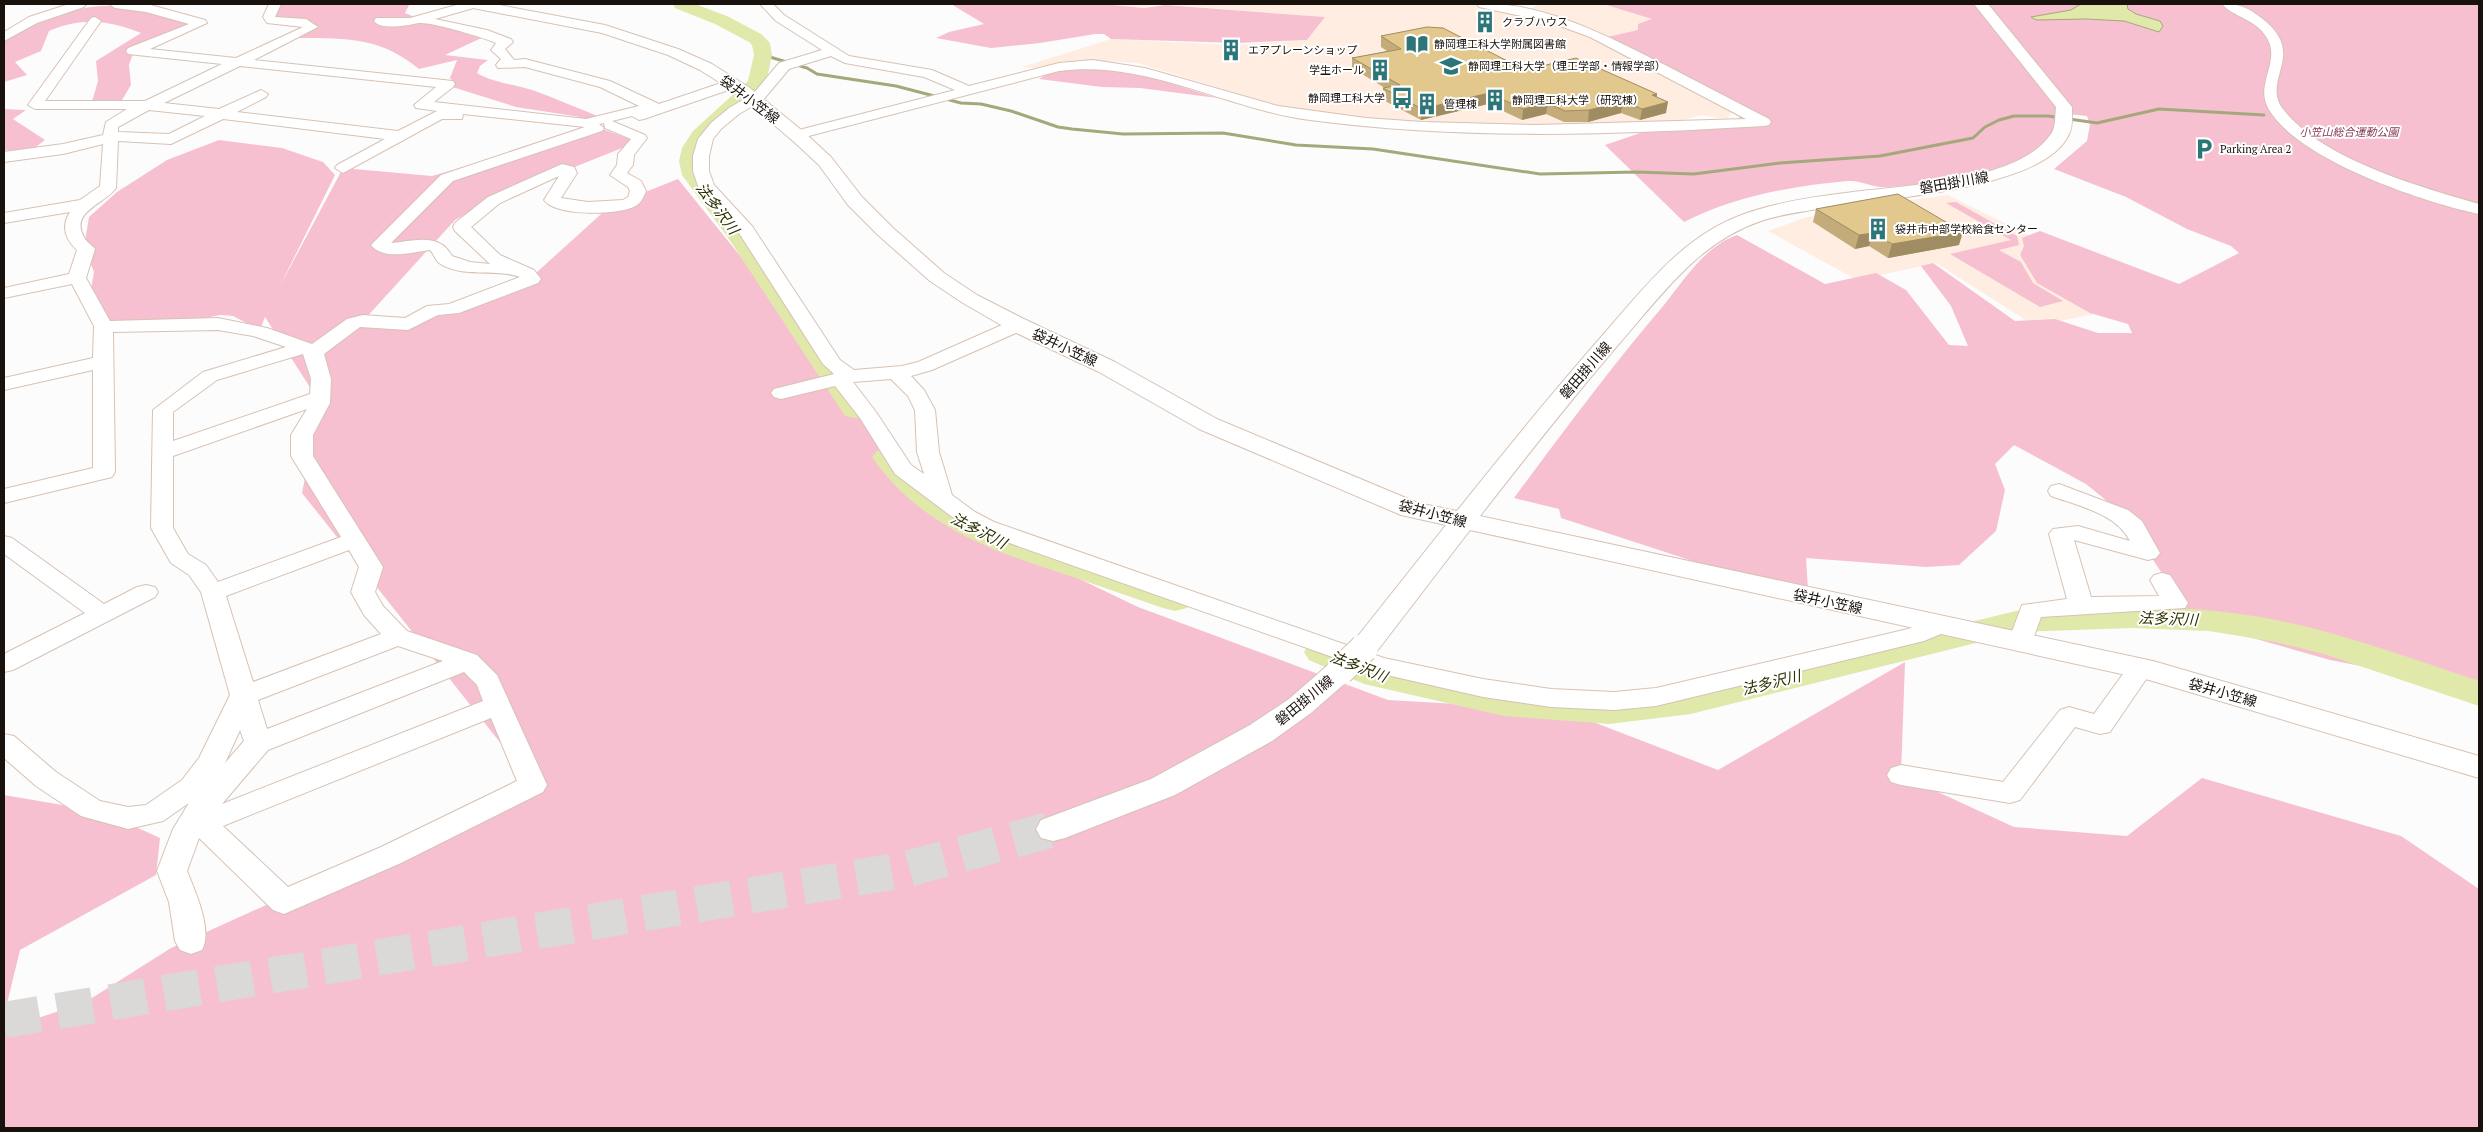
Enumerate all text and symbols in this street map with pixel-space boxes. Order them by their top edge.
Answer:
building icon: クラブハウス [1472,9,1498,35]
place label: クラブハウス [1502,15,1568,29]
library icon: 静岡理工科大学附属図書館 [1404,31,1430,57]
building icon: エアプレーンショップ [1218,37,1244,63]
place label: 静岡理工科大学附属図書館 [1434,37,1566,51]
place label: エアプレーンショップ [1248,43,1357,57]
school or university icon: 静岡理工科大学（理工学部・情報学部） [1438,53,1464,79]
building icon: 学生ホール [1367,57,1393,83]
place label: 静岡理工科大学（理工学部・情報学部） [1468,59,1666,73]
place label: 学生ホール [1309,63,1364,77]
street label: 袋井小笠線 [716,70,784,128]
bus stop icon: 静岡理工科大学 [1389,85,1415,111]
building icon: 静岡理工科大学（研究棟） [1482,87,1508,113]
place label: 静岡理工科大学 [1308,91,1385,105]
building icon: 管理棟 [1414,91,1440,117]
place label: 静岡理工科大学（研究棟） [1512,93,1644,107]
place label: 管理棟 [1444,97,1477,111]
park label: 小笠山総合運動公園 [2300,125,2400,139]
parking icon: Parking Area 2 [2191,136,2217,162]
place label: Parking Area 2 [2220,142,2292,156]
street label: 磐田掛川線 [1918,167,1990,197]
water label: 法多沢川 [692,178,745,240]
building icon: 袋井市中部学校給食センター [1865,216,1891,242]
place label: 袋井市中部学校給食センター [1895,222,2038,236]
street label: 袋井小笠線 [1029,324,1101,370]
street label: 磐田掛川線 [1555,337,1615,403]
street label: 袋井小笠線 [1397,495,1469,531]
water label: 法多沢川 [948,507,1012,553]
street label: 袋井小笠線 [1792,584,1864,618]
water label: 法多沢川 [2138,607,2200,629]
water label: 法多沢川 [1327,646,1392,687]
water label: 法多沢川 [1739,665,1804,699]
street label: 磐田掛川線 [1271,671,1337,729]
street label: 袋井小笠線 [2187,673,2259,711]

